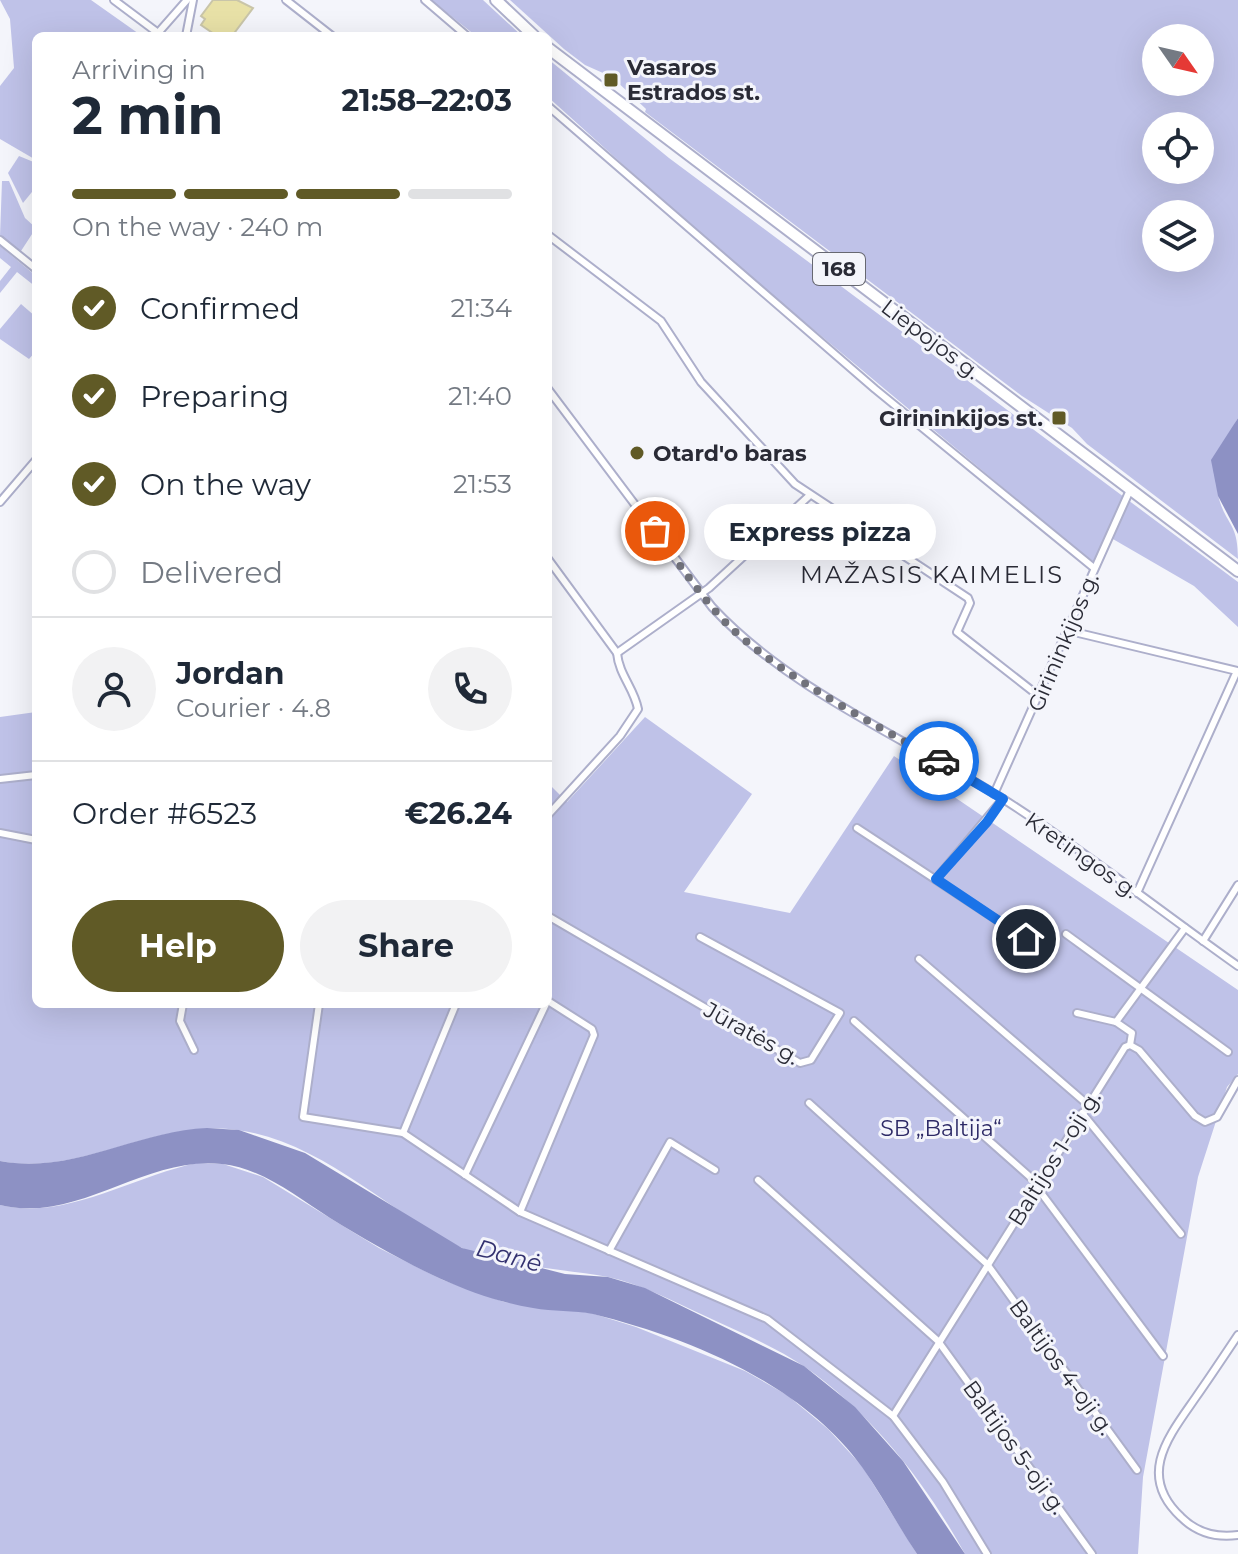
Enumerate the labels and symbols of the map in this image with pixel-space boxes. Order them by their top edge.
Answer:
north arrow [1142,24,1214,96]
place label: Vasaros Estrados st. [626,54,760,106]
marker: Vasaros Estrados st. [602,71,620,89]
road number: 168 [813,253,865,285]
street label: Liepojos g. [876,293,985,385]
place label: Girininkijos st. [879,405,1043,432]
marker: Girininkijos st. [1050,409,1068,427]
place label: Otard'o baras [653,440,807,467]
marker: Otard'o baras [628,444,646,462]
pin [621,497,689,565]
callout: Express pizza [703,503,935,559]
district label: MAŽASIS KAIMELIS [800,560,1064,589]
street label: Girininkijos g. [1022,569,1105,716]
courier [899,721,979,801]
street label: Kretingos g. [1020,806,1144,904]
pin [992,905,1060,973]
street label: Jūratės g. [699,996,804,1071]
street label: Baltijos 1-oji g. [1002,1086,1107,1231]
park label: SB „Baltija“ [880,1115,1002,1142]
water label: Danė [473,1233,545,1278]
street label: Baltijos 4-oji g. [1003,1294,1120,1440]
street label: Baltijos 5-oji g. [957,1375,1072,1519]

